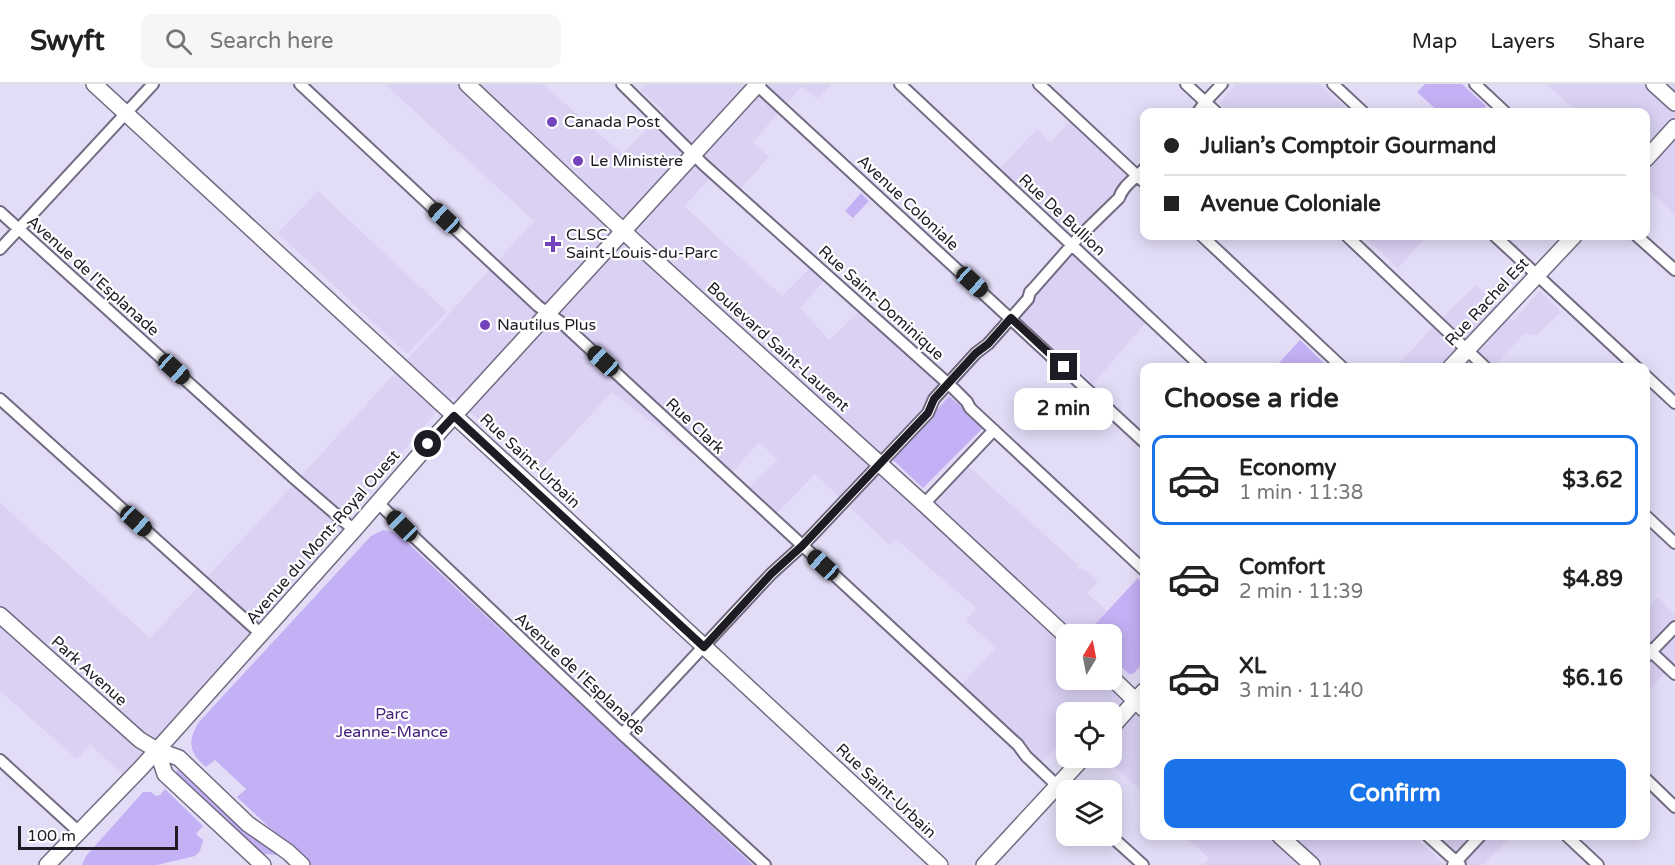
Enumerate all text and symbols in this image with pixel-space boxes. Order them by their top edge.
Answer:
search box [141,14,561,68]
text: Swyft [30,24,105,58]
icon: search [162,25,195,58]
text: Search here [210,28,333,54]
text: Map [1412,29,1457,54]
text: Layers [1490,29,1555,54]
text: Share [1588,29,1645,54]
place label: Canada Post [564,112,660,132]
marker: Canada Post [545,115,559,129]
text: Julian’s Comptoir Gourmand [1200,133,1496,159]
place label: Le Ministère [590,151,683,171]
street label: Avenue Coloniale [853,151,963,255]
marker: Le Ministère [571,154,585,168]
street label: Rue De Bullion [1014,170,1110,260]
text: Avenue Coloniale [1200,191,1381,217]
car [425,199,463,237]
street label: Avenue de l'Esplanade [23,211,163,341]
place label: CLSC Saint-Louis-du-Parc [566,225,718,263]
marker: CLSC Saint-Louis-du-Parc [544,235,562,253]
street label: Rue Saint-Dominique [814,241,948,365]
street label: Rue Rachel Est [1441,253,1533,351]
car [953,263,991,301]
street label: Boulevard Saint-Laurent [703,278,853,416]
place label: Nautilus Plus [497,315,596,335]
marker: Nautilus Plus [478,318,492,332]
car [584,342,622,380]
car [155,350,193,388]
route end [1050,353,1077,380]
text: Choose a ride [1164,382,1339,415]
callout: 2 min [1014,388,1114,430]
street label: Rue Clark [661,394,729,458]
text: 2 min [1037,397,1090,421]
street label: Rue Saint-Urbain [476,409,584,513]
route start [414,430,441,457]
street label: Avenue du Mont-Royal Ouest [242,446,404,628]
icon: car [1167,453,1221,507]
text: Economy [1239,455,1336,481]
text: $3.62 [1562,467,1623,493]
text: 1 min · 11:38 [1239,481,1363,505]
car [117,502,155,540]
car [383,507,421,545]
car [804,546,842,584]
icon: car [1167,552,1221,606]
text: Comfort [1239,554,1325,580]
text: $4.89 [1562,566,1623,592]
text: 2 min · 11:39 [1239,580,1363,604]
street label: Avenue de l'Esplanade [511,608,649,740]
north arrow [1056,624,1122,690]
map controls [1056,624,1122,846]
street label: Park Avenue [47,632,131,710]
icon: car [1167,651,1221,705]
text: XL [1239,653,1266,679]
text: $6.16 [1562,665,1623,691]
text: 3 min · 11:40 [1239,679,1363,703]
button: locate [1056,702,1122,768]
park label: Parc Jeanne-Mance [336,704,448,742]
street label: Rue Saint-Urbain [832,739,940,843]
button: Confirm [1164,759,1626,828]
button: layers [1056,780,1122,846]
scale bar [18,823,178,850]
text: 100 m [27,826,76,846]

